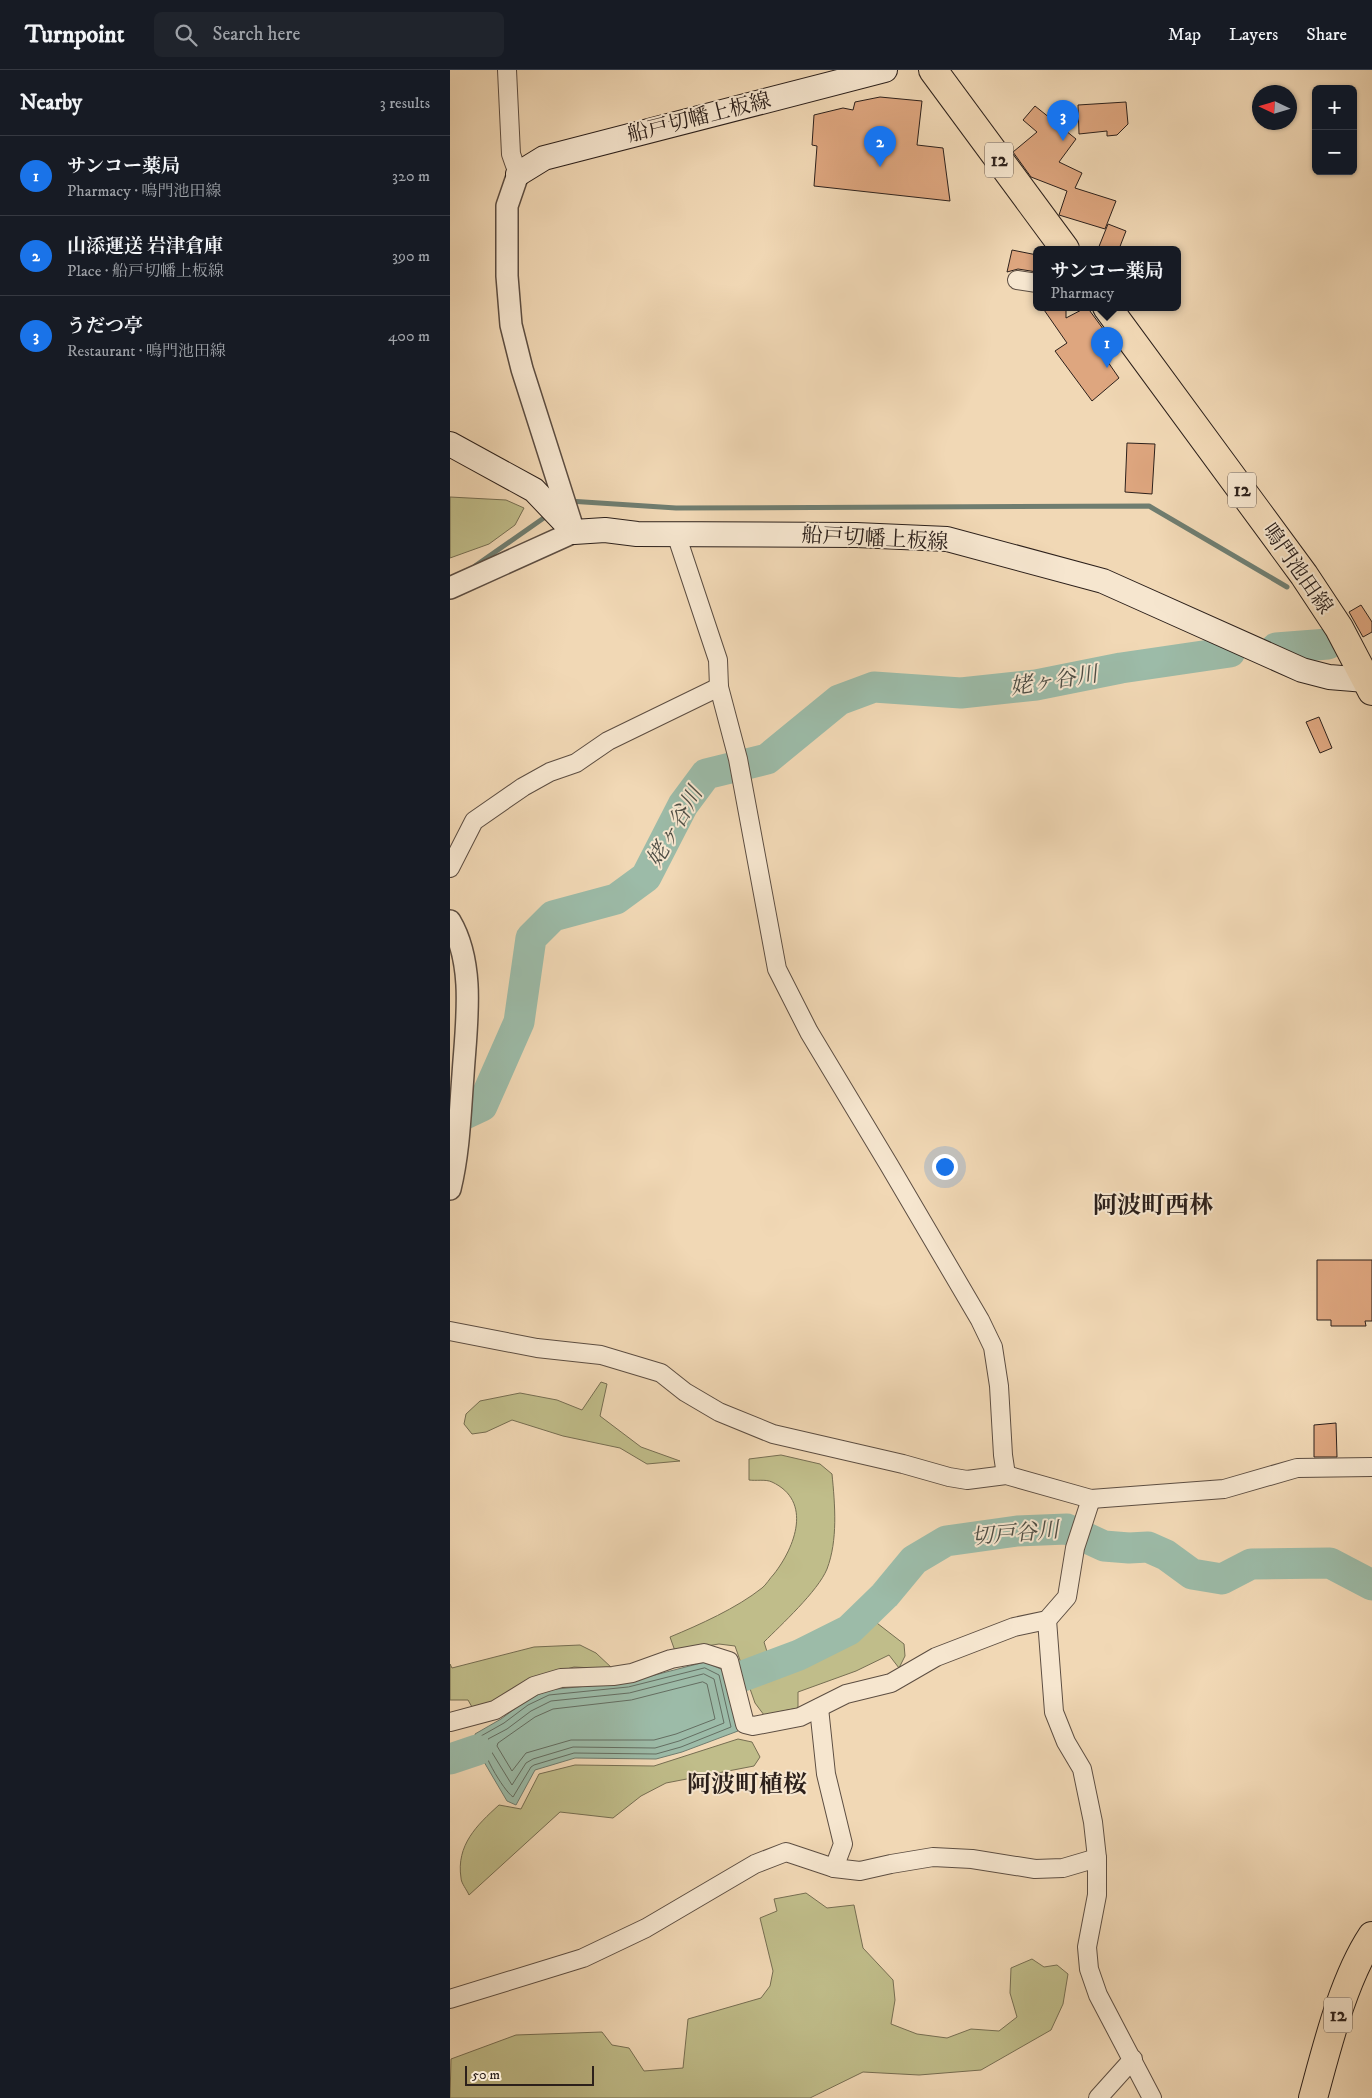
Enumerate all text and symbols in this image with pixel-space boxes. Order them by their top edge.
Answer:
search box [154,12,504,57]
text: Turnpoint [25,20,124,50]
icon: search [172,21,200,49]
text: Search here [212,23,300,46]
text: Map [1168,24,1201,46]
text: Layers [1229,24,1278,46]
text: Share [1306,24,1347,46]
north arrow [1252,85,1297,130]
map controls [1312,85,1357,175]
button: + [1312,85,1357,130]
street label: 船戸切幡上板線 [625,88,773,148]
text: Nearby [20,90,82,116]
text: 3 results [380,93,430,113]
pin: 3 [1047,100,1079,141]
pin: 2 [864,126,896,167]
button: − [1312,130,1357,175]
road number: 12 [985,142,1013,178]
text: サンコー薬局 [67,155,180,178]
text: 1 [33,166,39,186]
text: 320 m [392,166,430,186]
text: Pharmacy · 鳴門池田線 [67,181,221,201]
text: 山添運送 岩津倉庫 [67,235,223,258]
text: 2 [32,246,40,266]
text: 390 m [392,246,430,266]
popup [1033,246,1181,311]
text: サンコー薬局 [1050,260,1164,283]
text: Place · 船戸切幡上板線 [67,261,224,281]
text: Pharmacy [1050,283,1114,303]
text: うだつ亭 [67,315,143,338]
text: 3 [33,326,39,346]
text: 400 m [388,326,430,346]
pin: 1 [1091,327,1123,368]
text: Restaurant · 鳴門池田線 [67,341,226,361]
road number: 12 [1228,472,1256,508]
street label: 鳴門池田線 [1256,519,1338,619]
street label: 船戸切幡上板線 [801,522,949,556]
water label: 姥ヶ谷川 [1008,660,1102,701]
water label: 姥ヶ谷川 [641,780,710,872]
your location [932,1154,958,1180]
district label: 阿波町西林 [1093,1191,1213,1221]
water label: 切戸谷川 [970,1517,1062,1551]
district label: 阿波町植桜 [687,1770,807,1800]
road number: 12 [1324,1998,1352,2032]
scale bar [465,2063,594,2086]
text: 50 m [472,2066,500,2084]

